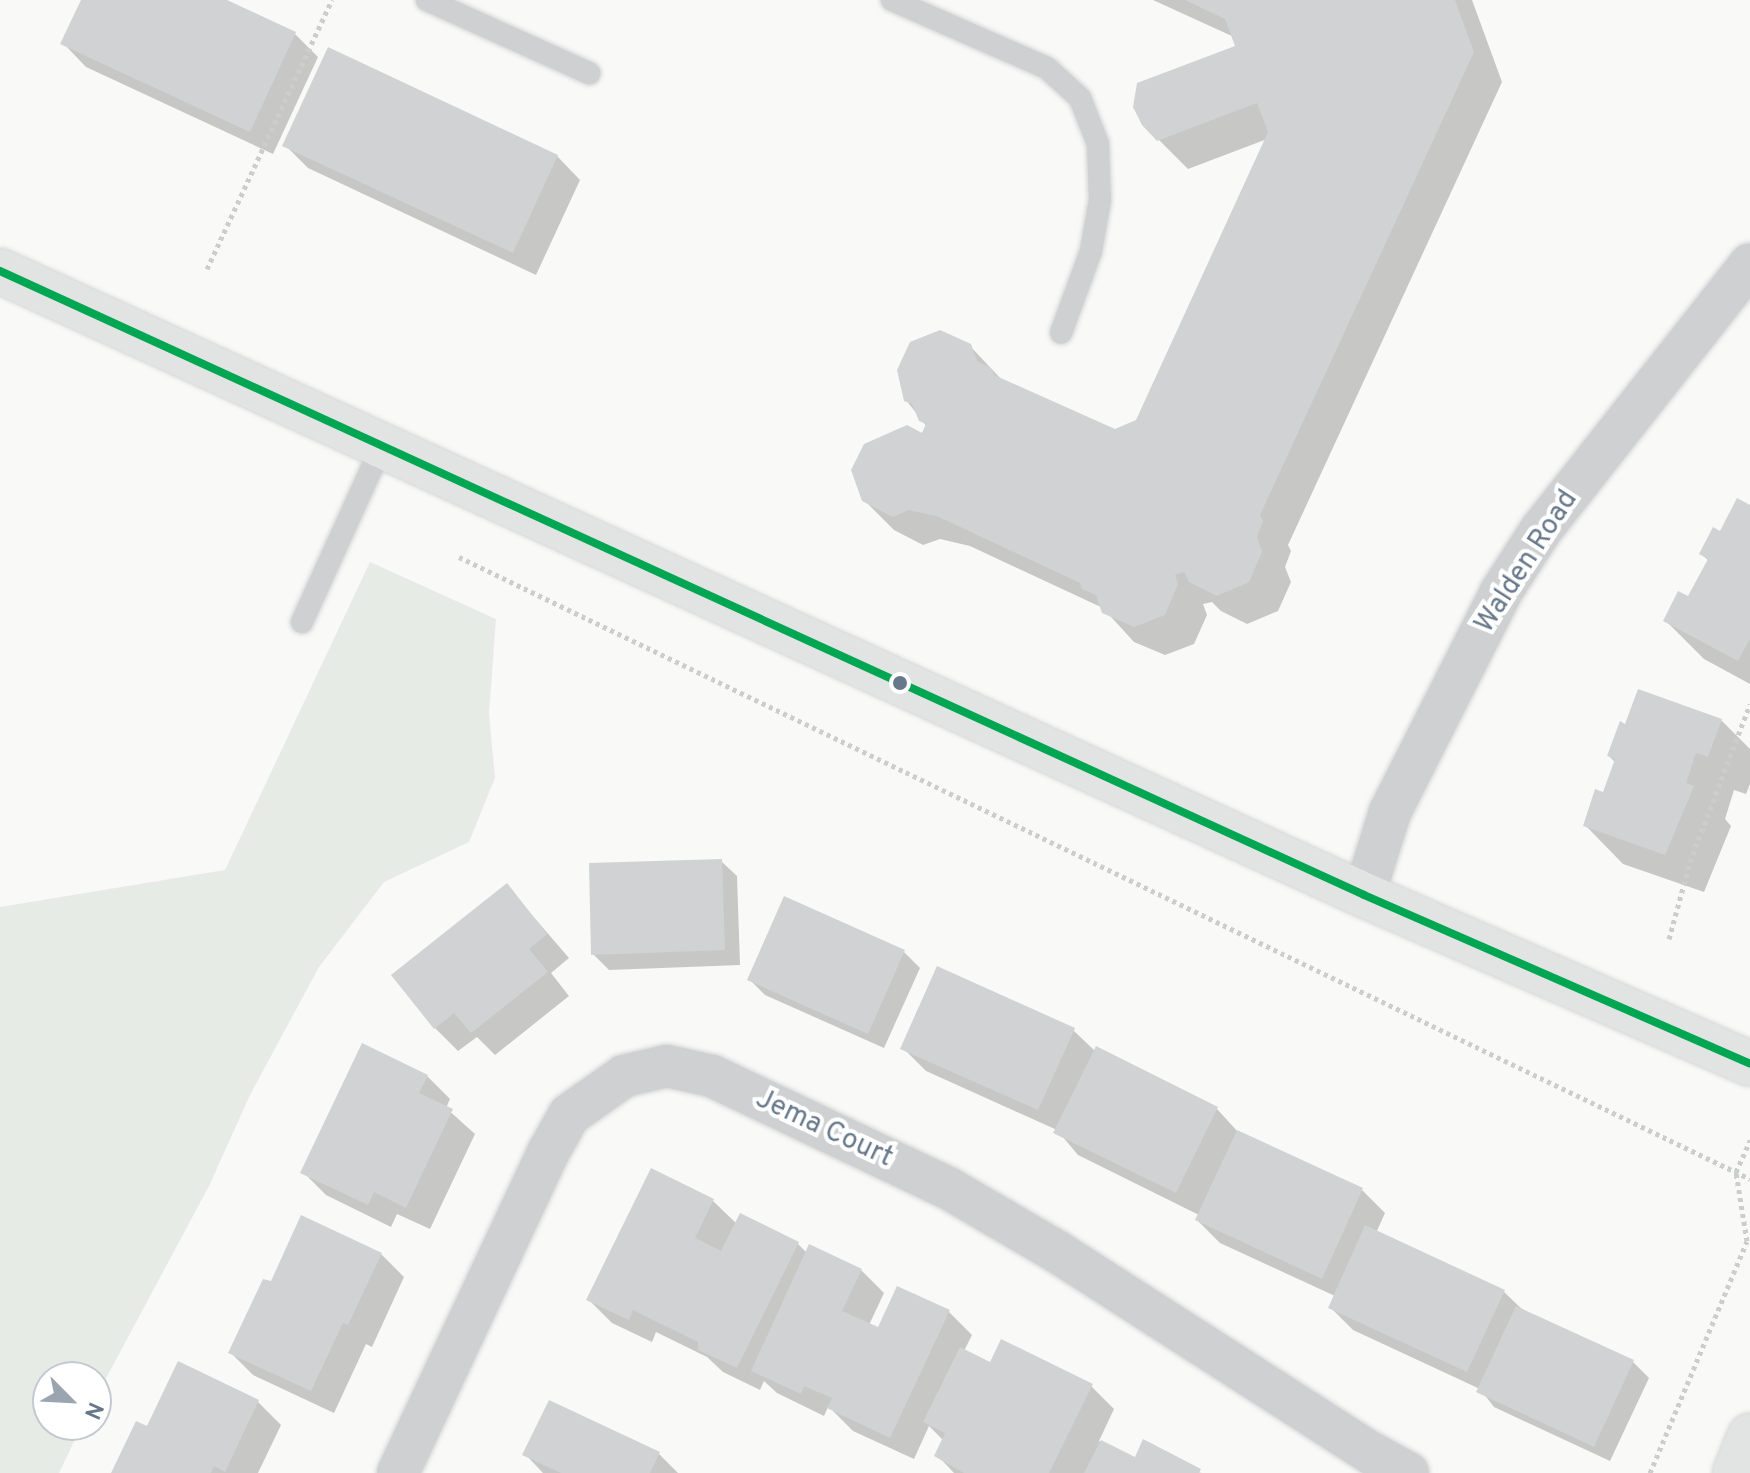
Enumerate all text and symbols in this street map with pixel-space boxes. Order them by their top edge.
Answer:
street label: Walden Road [1468,484,1586,640]
unlabelled marker [892,675,908,691]
street label: Jema Court [750,1083,898,1175]
north arrow [32,1361,112,1441]
text: N [77,1397,108,1423]

